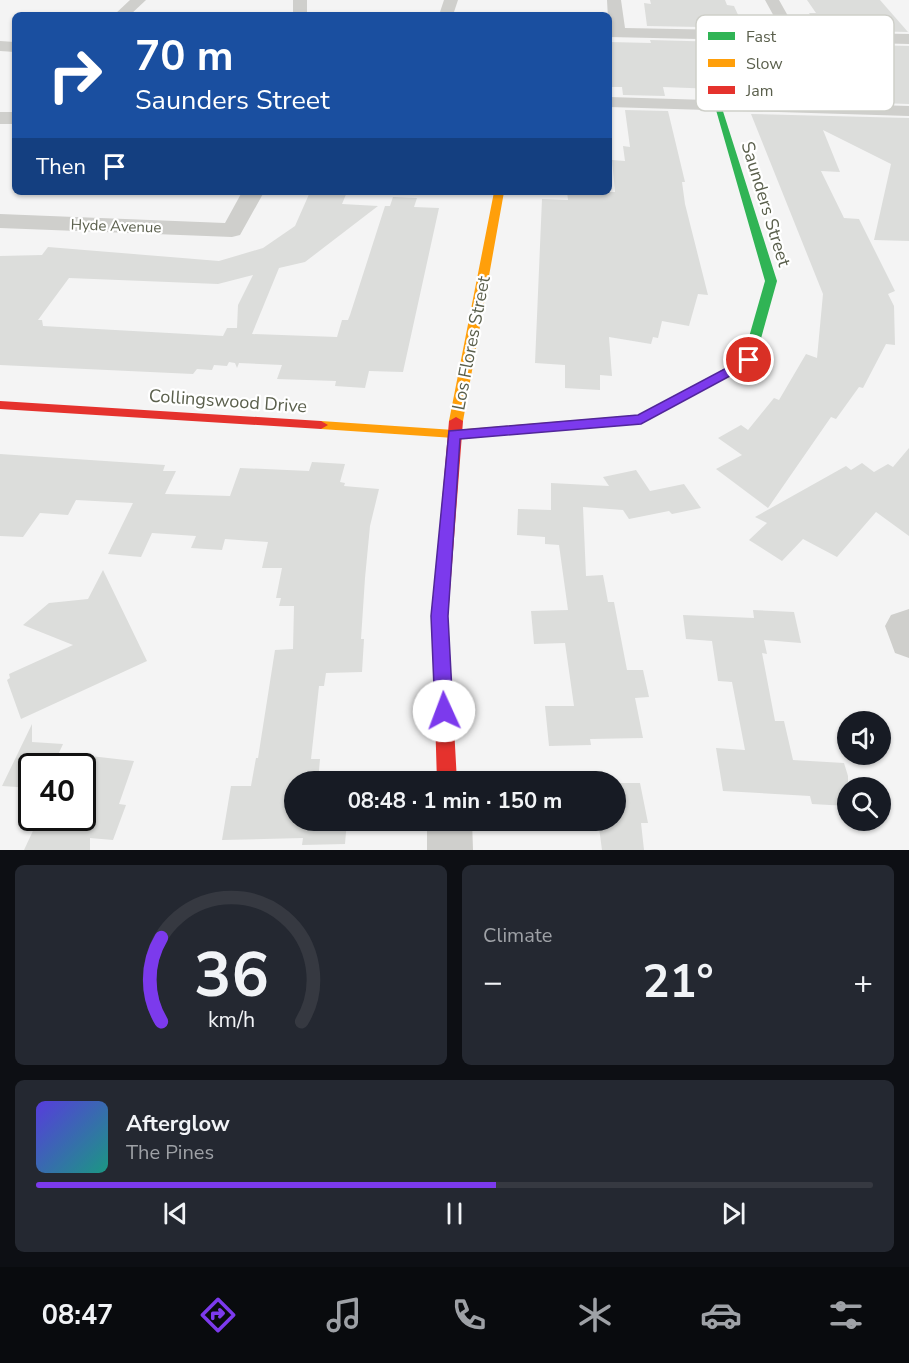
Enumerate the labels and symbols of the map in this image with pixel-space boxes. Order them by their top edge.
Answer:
legend [696,15,894,111]
text: Fast [746,26,777,48]
text: Slow [746,53,783,75]
text: Jam [745,80,773,102]
street label: Saunders Street [736,138,797,270]
street label: Hyde Avenue [70,214,162,238]
street label: Los Flores Street [446,273,496,412]
pin [723,334,774,385]
street label: Collingswood Drive [148,384,308,418]
position arrow [412,679,476,743]
speed limit sign: 40 [18,753,96,831]

